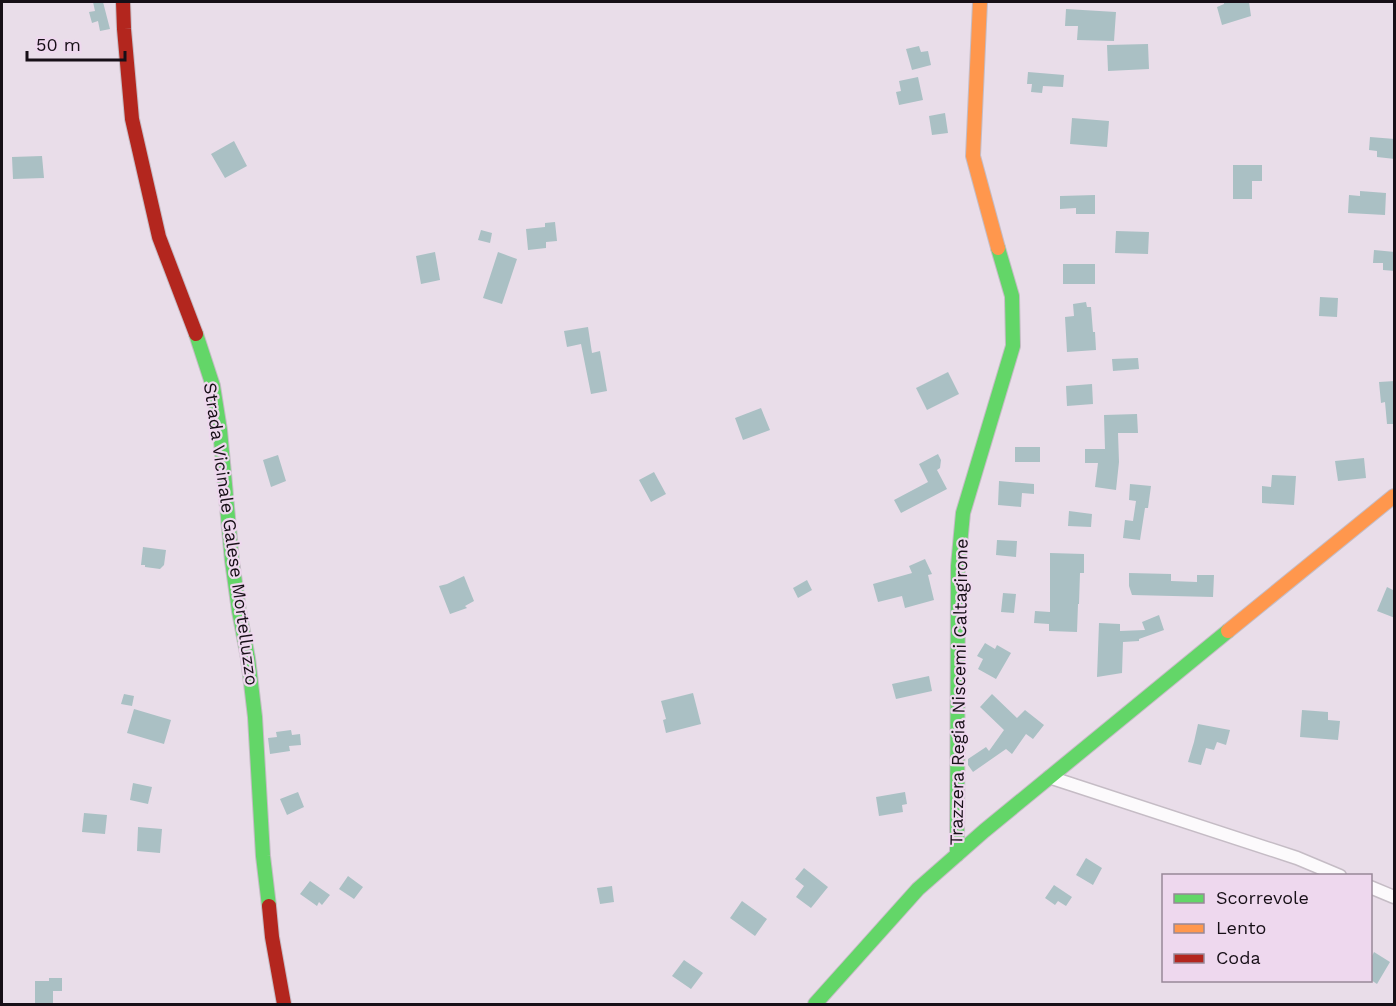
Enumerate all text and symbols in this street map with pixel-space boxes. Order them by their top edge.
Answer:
scale bar [27,24,124,62]
text: 50 m [36,34,81,55]
street label: Strada Vicinale Galese Mortelluzzo [200,381,263,687]
street label: Trazzera Regia Niscemi Caltagirone [945,538,972,846]
legend [1162,874,1372,982]
text: Scorrevole [1216,887,1309,908]
text: Lento [1216,917,1266,938]
text: Coda [1216,947,1261,968]

